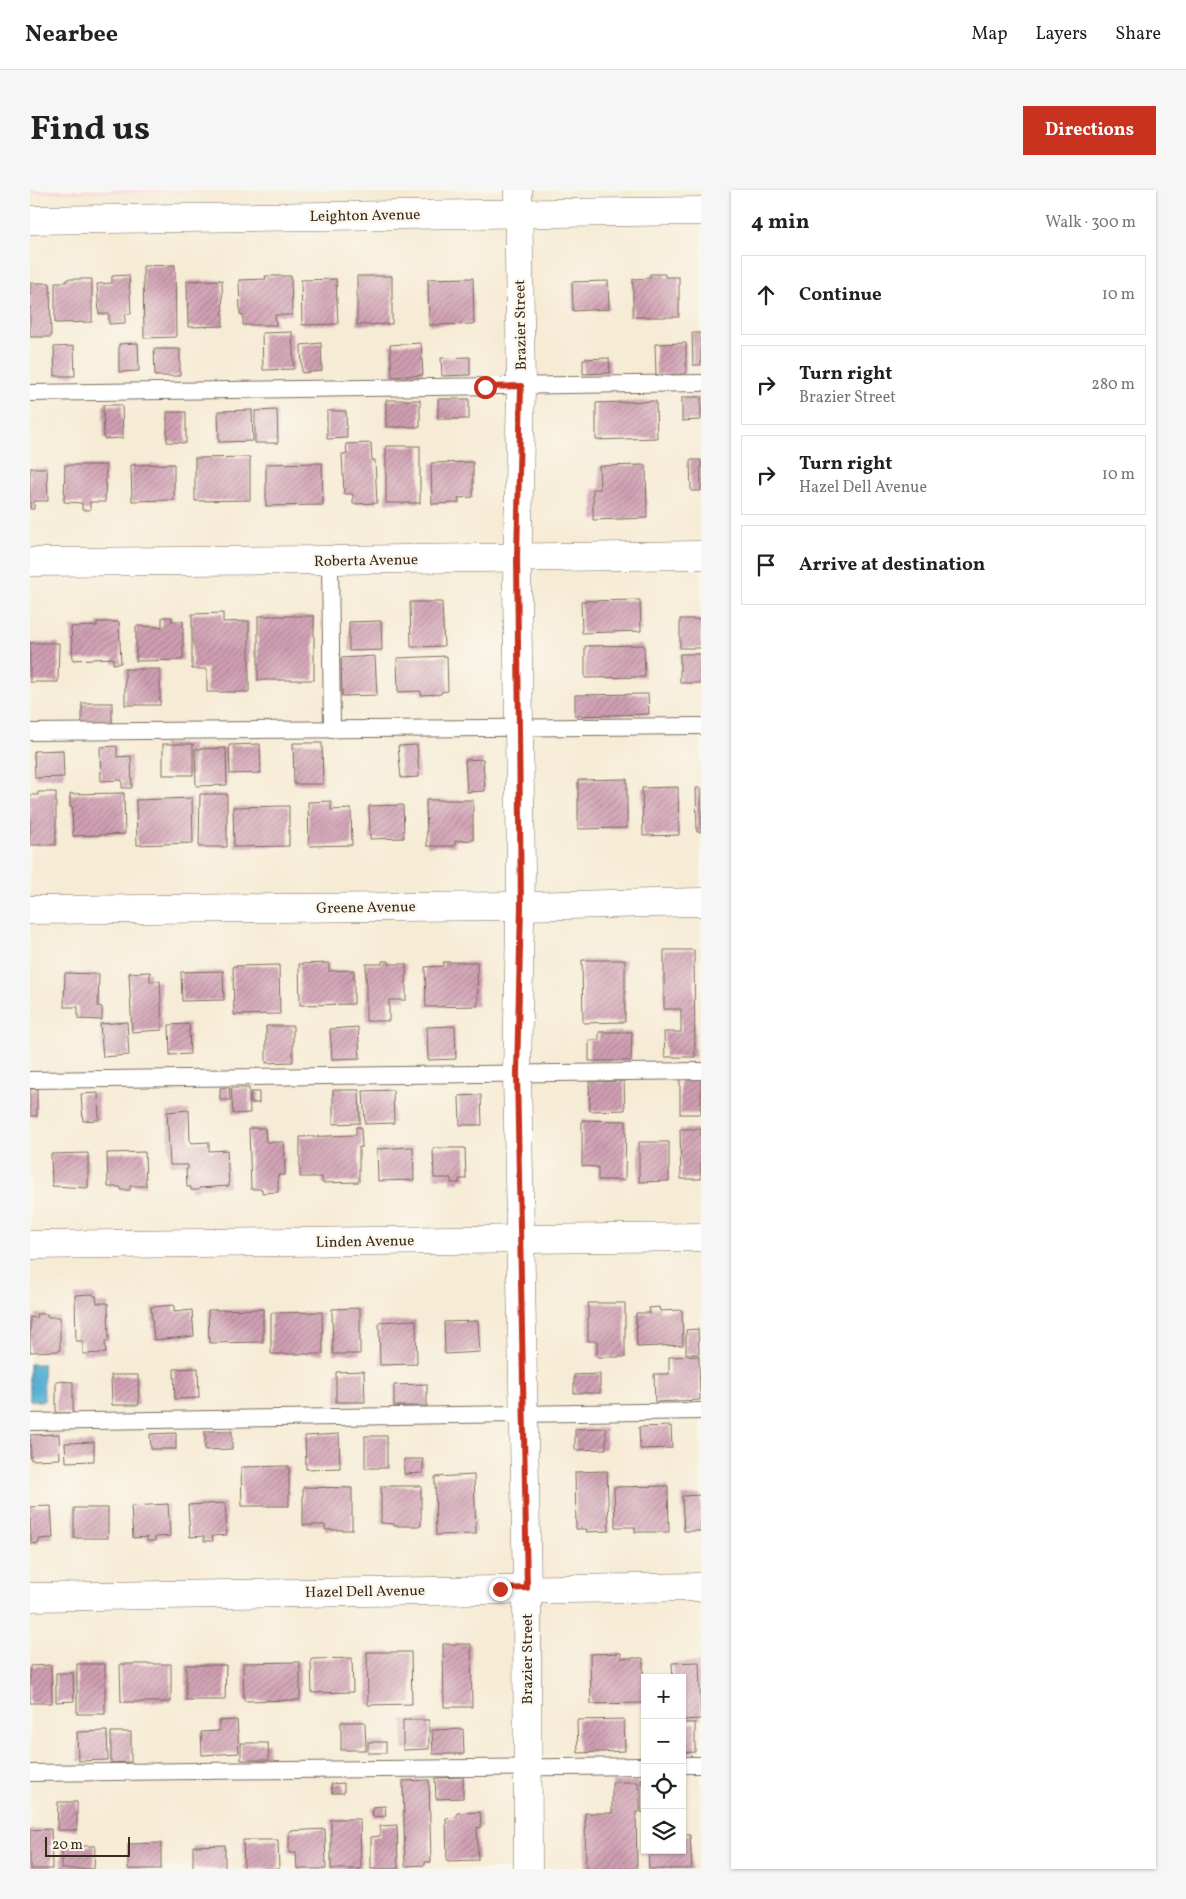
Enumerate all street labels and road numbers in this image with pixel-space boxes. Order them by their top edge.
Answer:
street label: Leighton Avenue [309,205,421,228]
street label: Brazier Street [510,279,533,371]
street label: Roberta Avenue [314,550,418,573]
street label: Greene Avenue [316,897,416,920]
street label: Linden Avenue [316,1231,414,1254]
street label: Hazel Dell Avenue [305,1581,425,1604]
street label: Brazier Street [518,1614,539,1704]

